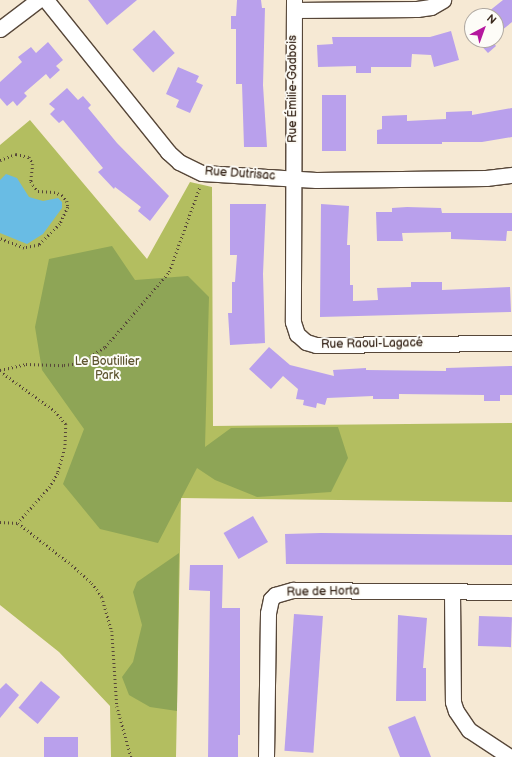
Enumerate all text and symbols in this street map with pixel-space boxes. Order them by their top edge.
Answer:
north arrow [464,8,504,48]
text: N [484,12,499,27]
street label: Rue Émilie-Gadbois [286,35,300,143]
street label: Rue Dutrisac [204,164,276,184]
street label: Rue Raoul-Lagacé [321,336,423,352]
park label: Le Boutillier Park [75,355,139,383]
street label: Rue de Horta [286,584,360,600]

